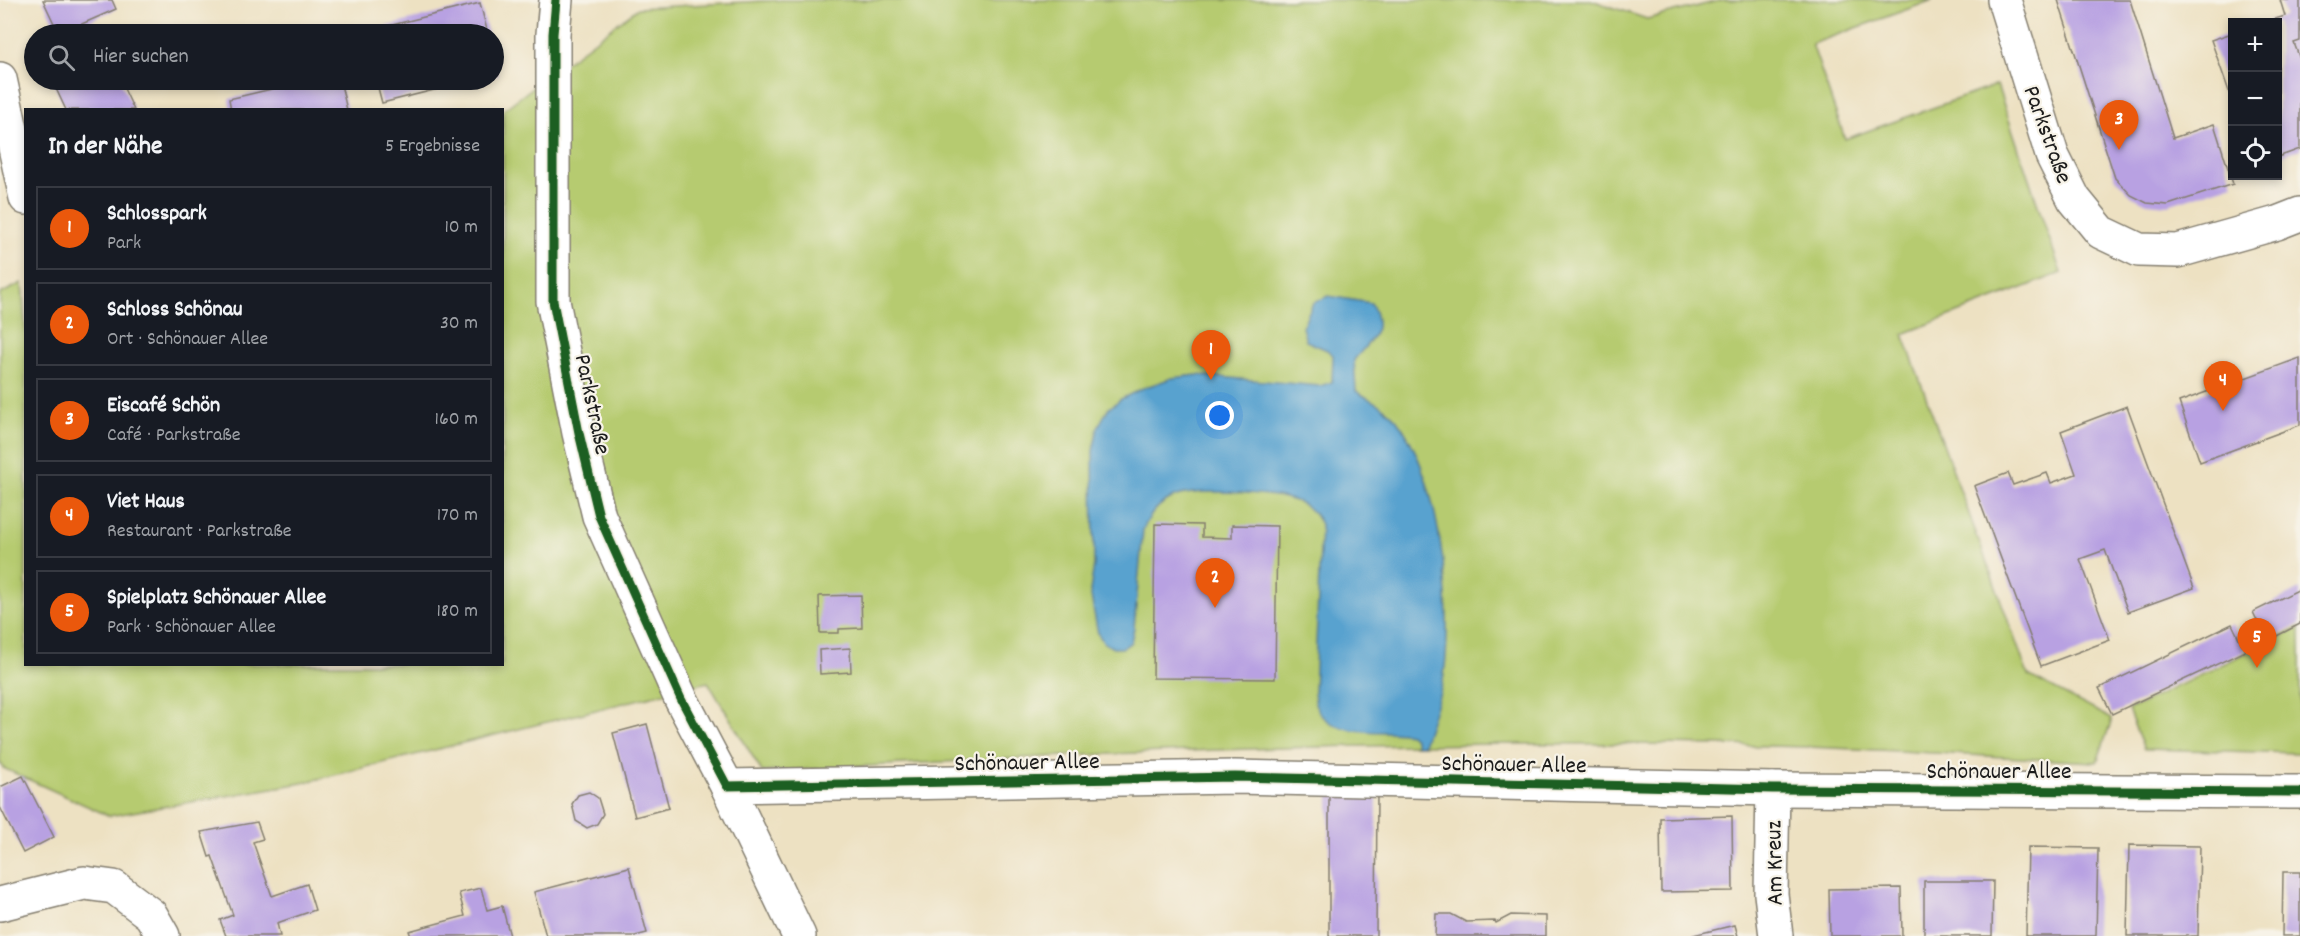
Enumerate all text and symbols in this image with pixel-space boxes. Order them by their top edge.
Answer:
map controls [2228,18,2282,180]
button: + [2228,18,2282,72]
search box [24,24,504,90]
icon: search [45,41,78,74]
text: Hier suchen [93,42,189,73]
button: − [2228,72,2282,126]
street label: Parkstraße [2013,81,2080,189]
pin: 3 [2100,100,2138,150]
button: locate [2228,126,2282,180]
text: In der Nähe [48,129,162,166]
text: 5 Ergebnisse [385,133,480,161]
text: Schlosspark [107,199,207,230]
text: 1 [67,214,72,242]
text: 10 m [444,214,478,242]
text: Park [107,230,141,258]
text: Schloss Schönau [107,295,243,326]
text: 2 [65,310,74,338]
text: 30 m [440,310,478,338]
text: Ort · Schönauer Allee [107,326,268,354]
pin: 1 [1192,330,1230,380]
street label: Parkstraße [564,351,618,458]
pin: 4 [2204,362,2242,411]
text: Eiscafé Schön [107,391,220,422]
your location [1205,401,1234,430]
text: 3 [65,406,74,434]
text: 160 m [435,406,478,434]
text: Café · Parkstraße [107,422,241,450]
text: Viet Haus [107,487,185,518]
text: 4 [65,502,74,530]
text: 170 m [437,502,478,530]
text: Restaurant · Parkstraße [107,518,291,546]
pin: 2 [1196,558,1234,608]
text: Spielplatz Schönauer Allee [107,583,326,614]
text: 5 [65,598,74,626]
text: 180 m [436,598,478,626]
text: Park · Schönauer Allee [107,614,276,642]
pin: 5 [2238,618,2276,668]
street label: Schönauer Allee [954,746,1100,782]
street label: Schönauer Allee [1441,748,1587,784]
street label: Schönauer Allee [1926,756,2072,790]
street label: Am Kreuz [1758,820,1794,906]

